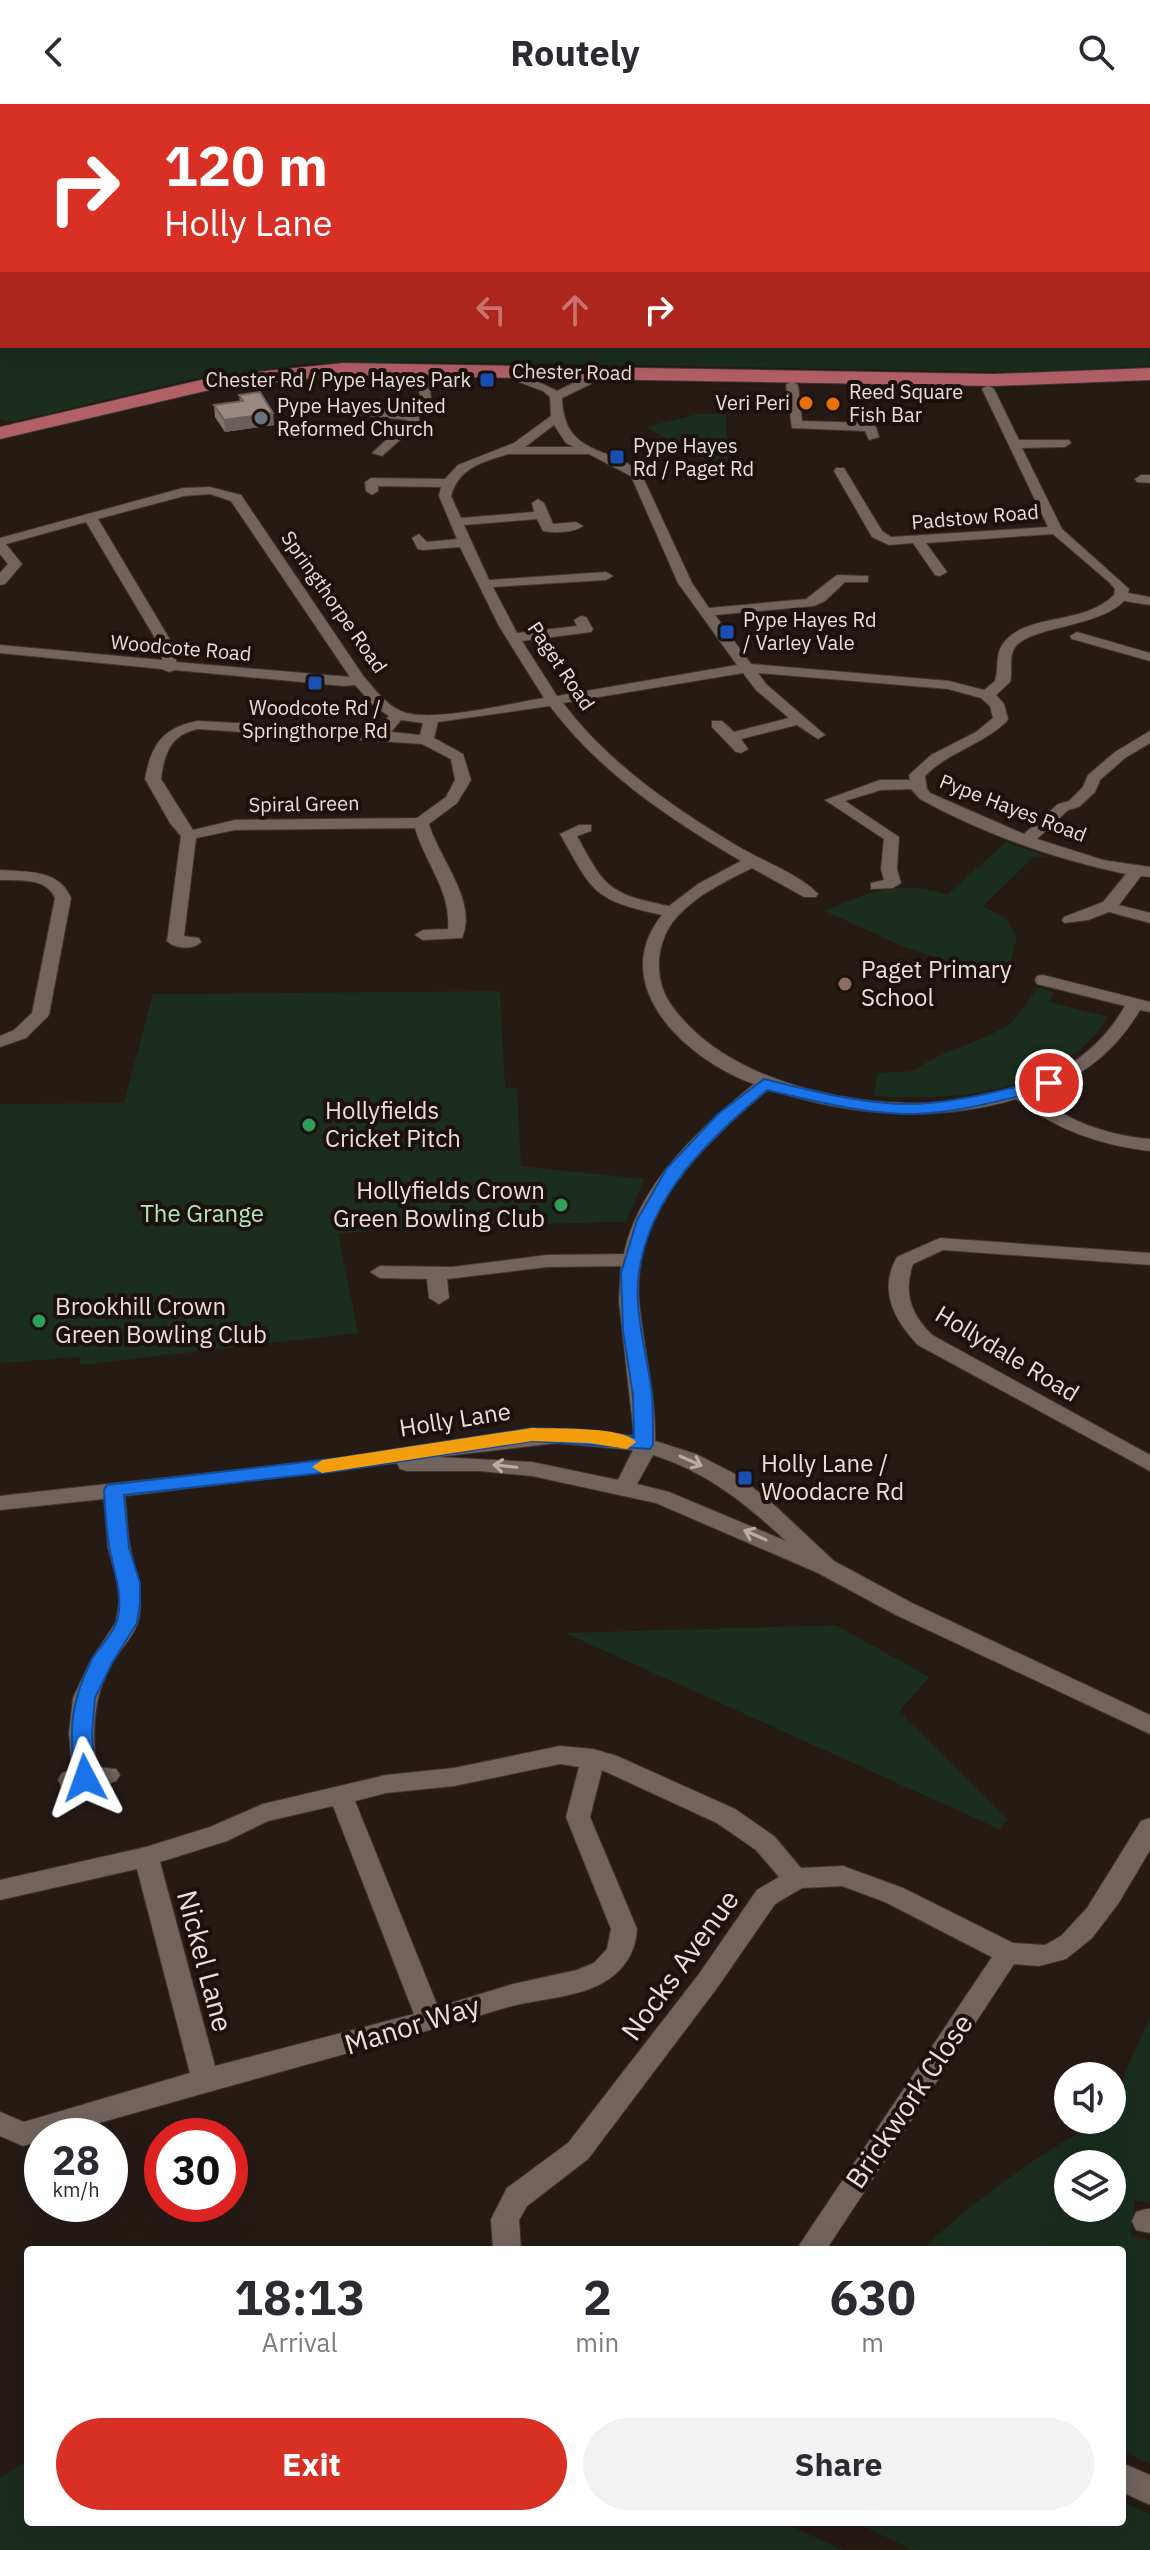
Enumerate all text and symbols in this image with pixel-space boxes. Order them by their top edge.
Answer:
text: Routely [510,29,640,76]
icon: back [32,30,76,74]
icon: search [1074,30,1118,74]
text: 120 m [164,129,328,201]
icon: right [32,136,136,240]
text: Holly Lane [164,199,333,246]
icon: left [469,288,513,332]
icon: ahead [553,288,597,332]
icon: right [637,288,681,332]
street label: Chester Road [512,357,632,386]
place label: Chester Rd / Pype Hayes Park [206,366,471,393]
marker: Chester Rd / Pype Hayes Park [478,371,496,389]
place label: Reed Square Fish Bar [849,378,963,428]
place label: Veri Peri [715,389,790,416]
place label: Pype Hayes United Reformed Church [277,392,446,442]
marker: Veri Peri [797,394,815,412]
marker: Reed Square Fish Bar [824,395,842,413]
marker: Pype Hayes United Reformed Church [252,409,270,427]
place label: Pype Hayes Rd / Paget Rd [633,432,754,482]
marker: Pype Hayes Rd / Paget Rd [608,448,626,466]
street label: Padstow Road [910,497,1040,536]
street label: Springthorpe Road [275,525,394,678]
place label: Pype Hayes Rd / Varley Vale [743,606,877,656]
street label: Paget Road [522,616,601,715]
marker: Pype Hayes Rd / Varley Vale [718,623,736,641]
street label: Woodcote Road [109,628,253,667]
marker: Woodcote Rd / Springthorpe Rd [306,674,324,692]
place label: Woodcote Rd / Springthorpe Rd [242,694,388,744]
street label: Pype Hayes Road [936,767,1091,848]
street label: Spiral Green [248,789,360,818]
place label: Paget Primary School [861,953,1012,1013]
marker: Paget Primary School [836,975,854,993]
pin [1015,1049,1083,1117]
icon: arrive [1027,1061,1071,1105]
place label: Hollyfields Cricket Pitch [325,1094,461,1154]
marker: Hollyfields Cricket Pitch [300,1116,318,1134]
place label: Hollyfields Crown Green Bowling Club [333,1174,545,1234]
marker: Hollyfields Crown Green Bowling Club [552,1196,570,1214]
park label: The Grange [140,1197,264,1229]
place label: Brookhill Crown Green Bowling Club [55,1290,267,1350]
street label: Hollydale Road [930,1298,1085,1409]
marker: Brookhill Crown Green Bowling Club [30,1312,48,1330]
street label: Holly Lane [397,1394,513,1444]
place label: Holly Lane / Woodacre Rd [761,1447,904,1507]
one-way arrow [679,1454,703,1469]
one-way arrow [492,1459,519,1474]
marker: Holly Lane / Woodacre Rd [736,1469,754,1487]
one-way arrow [743,1527,768,1542]
position arrow [43,1736,127,1820]
street label: Nocks Avenue [612,1882,747,2047]
street label: Nickel Lane [169,1886,242,2036]
street label: Manor Way [340,1986,484,2063]
street label: Brickwork Close [837,2006,981,2195]
map controls [1054,2062,1126,2222]
button: sound [1054,2062,1126,2134]
speed limit sign: 30 [144,2118,248,2222]
text: 28 [52,2134,100,2186]
button: layers [1054,2150,1126,2222]
text: km/h [52,2176,100,2203]
text: 18:13 [234,2266,365,2328]
text: 2 [583,2266,612,2328]
text: 630 [829,2266,916,2328]
text: Arrival [262,2325,338,2359]
text: min [575,2325,619,2359]
text: m [861,2325,884,2359]
button: Exit [56,2418,567,2510]
button: Share [583,2418,1094,2510]

